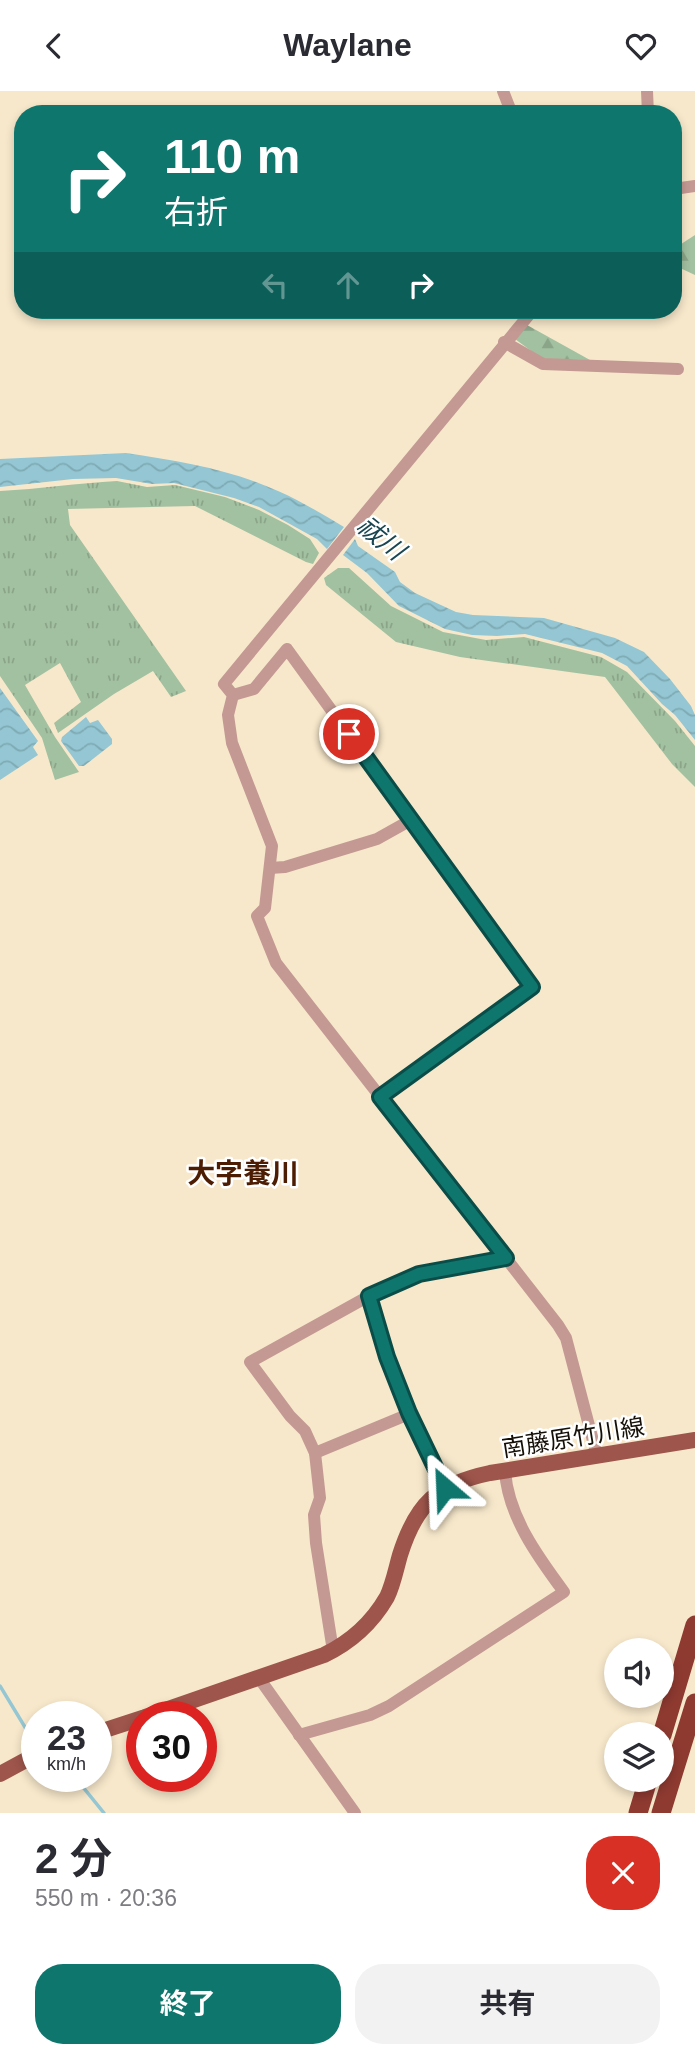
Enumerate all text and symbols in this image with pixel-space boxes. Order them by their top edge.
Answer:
icon: back [35,27,73,65]
text: Waylane [283,27,412,63]
icon: heart [622,27,660,65]
text: 110 m [164,129,300,183]
icon: right [49,133,140,224]
text: 右折 [164,194,228,230]
icon: left [256,266,294,304]
icon: ahead [329,266,367,304]
icon: right [402,266,440,304]
water label: 祓川 [351,510,413,568]
pin [319,704,379,764]
icon: arrive [330,715,368,753]
district label: 大字養川 [187,1158,299,1189]
street label: 南藤原竹川線 [500,1412,646,1462]
position arrow [408,1451,482,1525]
map controls [604,1638,674,1792]
button: sound [604,1638,674,1708]
speed limit sign: 30 [126,1701,217,1792]
text: 23 [47,1718,86,1757]
button: layers [604,1722,674,1792]
text: km/h [47,1754,86,1774]
text: 2 分 [35,1835,112,1882]
button: close [586,1836,660,1910]
text: 550 m · 20:36 [35,1885,177,1911]
button: 終了 [35,1964,341,2044]
button: 共有 [355,1964,660,2044]

